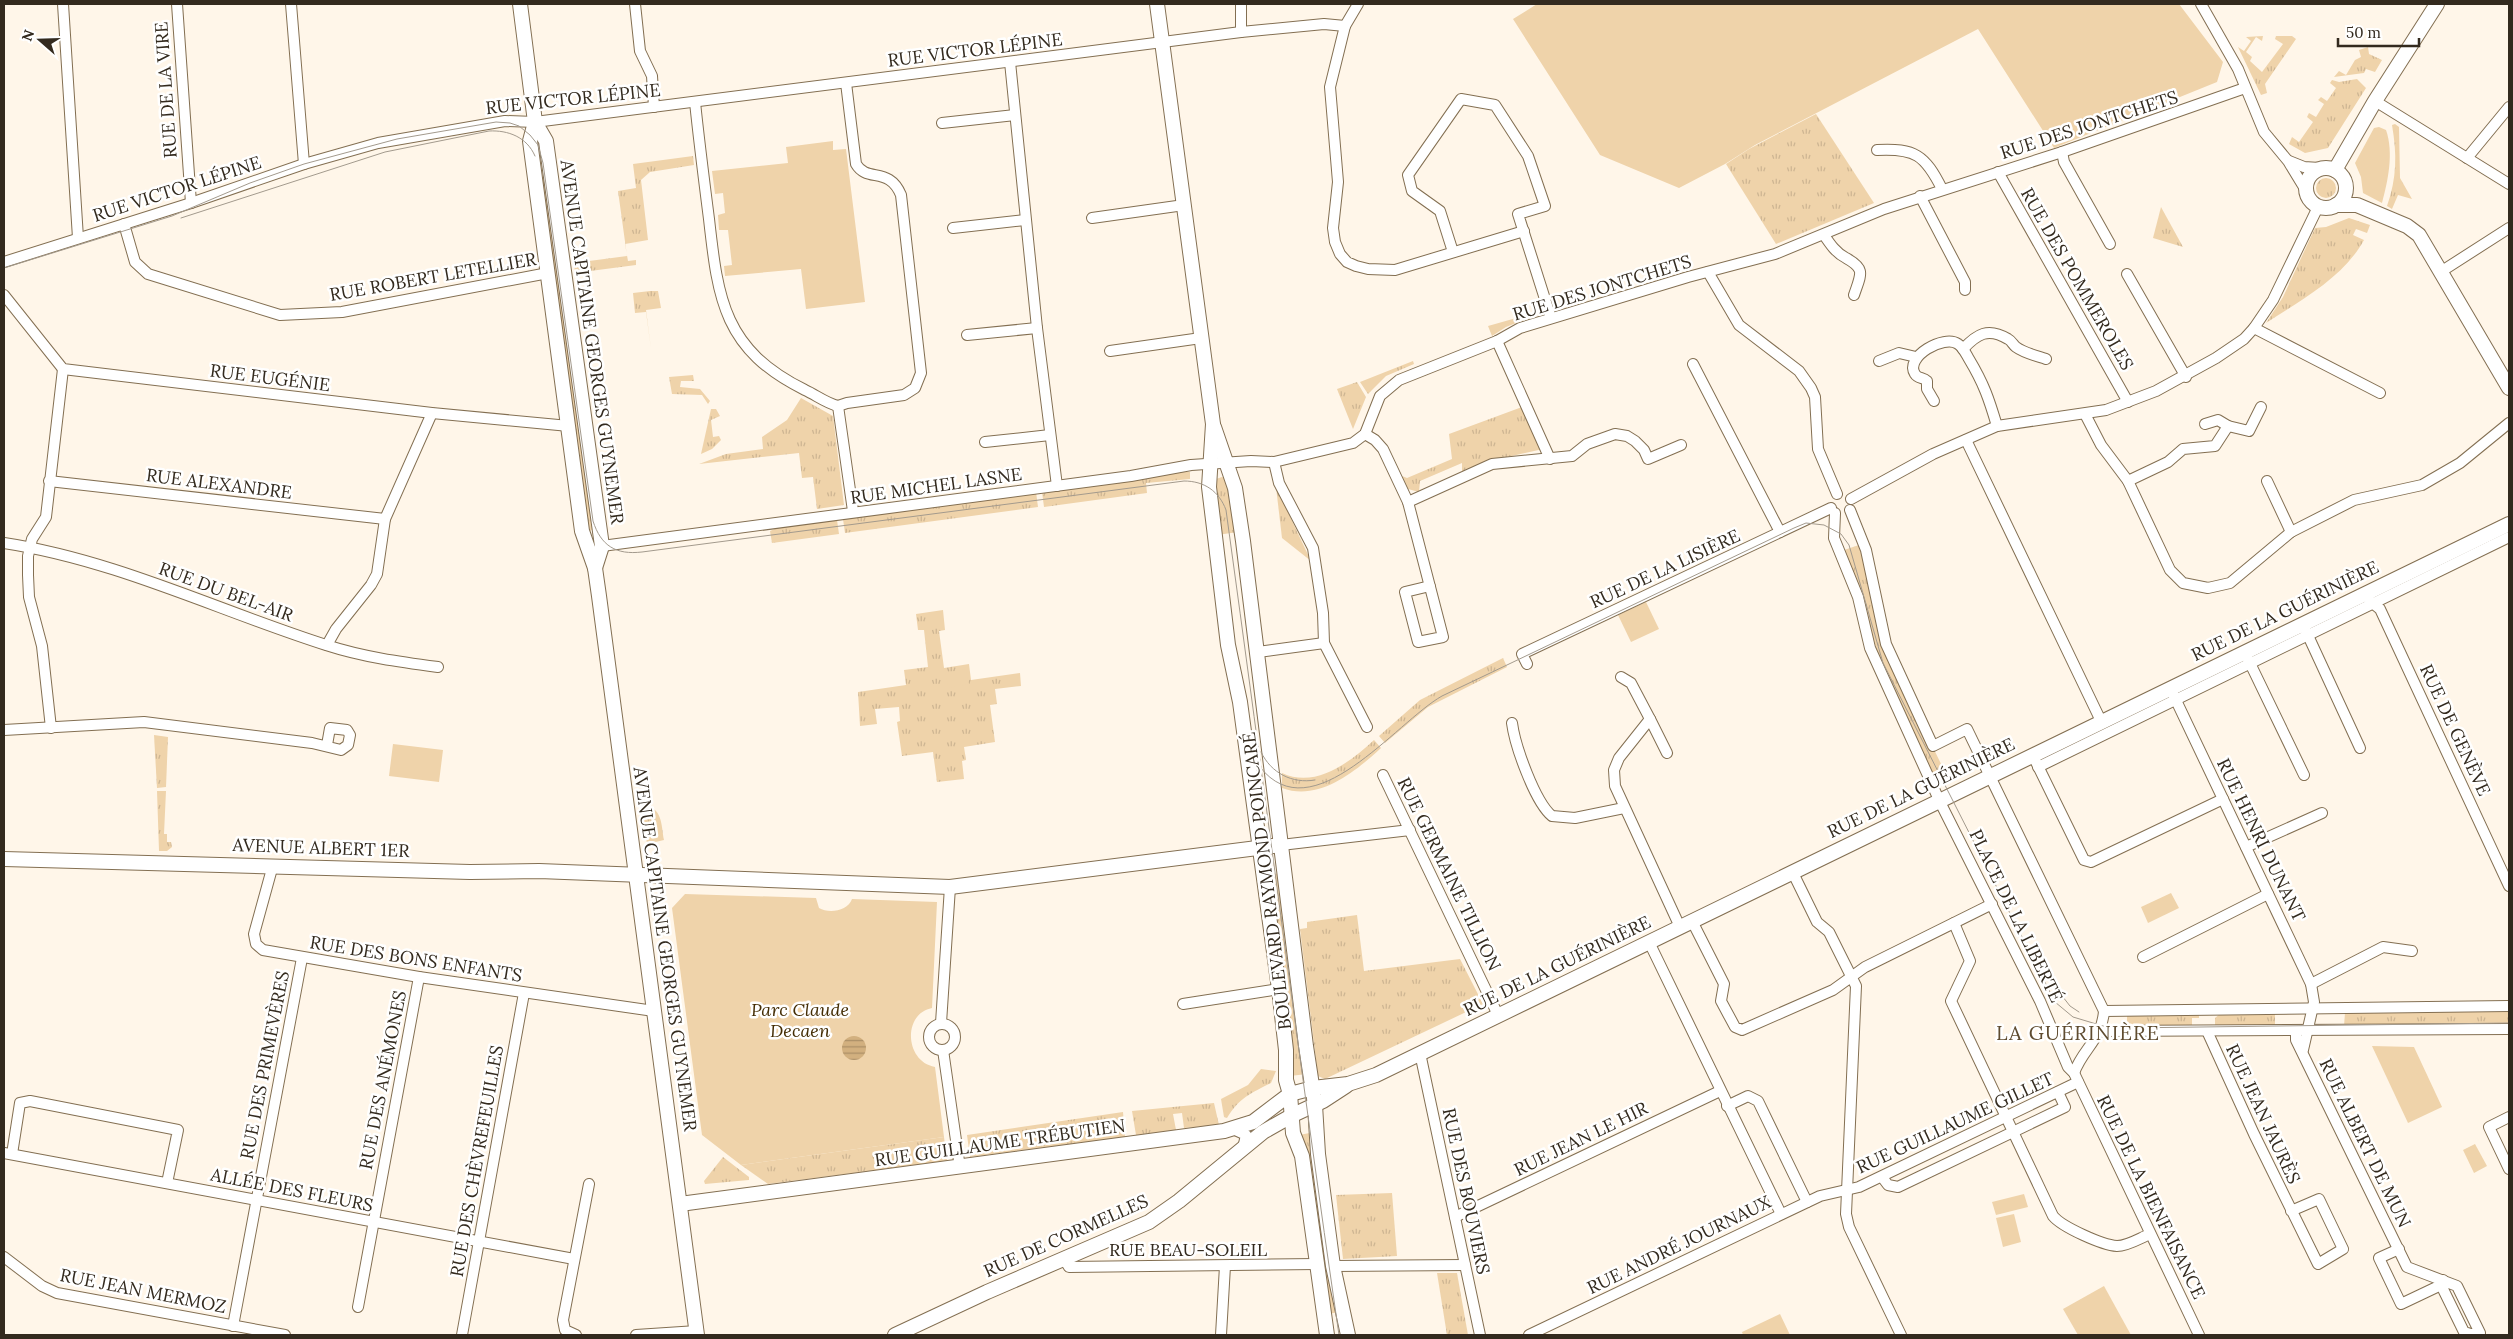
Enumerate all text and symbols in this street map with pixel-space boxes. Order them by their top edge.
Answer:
north arrow [15,15,65,65]
scale bar [2338,15,2419,47]
street label: RUE DE LA VIRE [149,21,182,159]
text: 50 m [2346,23,2381,42]
text: N [17,27,38,44]
street label: RUE VICTOR LÉPINE [886,27,1064,72]
street label: RUE VICTOR LÉPINE [484,78,662,119]
street label: RUE DES JONTCHETS [1997,85,2181,164]
street label: RUE VICTOR LÉPINE [90,150,264,227]
street label: AVENUE CAPITAINE GEORGES GUYNEMER [555,157,630,526]
street label: RUE DES POMMEROLES [2016,184,2139,374]
street label: RUE ROBERT LETELLIER [328,247,539,306]
street label: RUE DES JONTCHETS [1510,249,1694,326]
street label: RUE EUGÉNIE [209,359,332,396]
street label: RUE MICHEL LASNE [849,462,1023,509]
street label: RUE ALEXANDRE [145,463,293,504]
street label: RUE DE LA LISIÈRE [1586,524,1743,613]
street label: RUE DE LA GUÉRINIÈRE [2187,555,2382,666]
street label: RUE DU BEL-AIR [156,557,297,627]
street label: RUE DE GENÈVE [2415,660,2496,799]
street label: BOULEVARD RAYMOND POINCARÉ [1237,731,1296,1031]
street label: RUE DE LA GUÉRINIÈRE [1823,732,2018,843]
street label: RUE HENRI DUNANT [2212,754,2311,926]
street label: AVENUE CAPITAINE GEORGES GUYNEMER [628,764,703,1133]
street label: RUE GERMAINE TILLION [1393,773,1506,974]
street label: PLACE DE LA LIBERTÉ [1965,825,2068,1006]
street label: AVENUE ALBERT 1ER [231,833,411,862]
street label: RUE DE LA GUÉRINIÈRE [1459,910,1654,1021]
street label: RUE DES BONS ENFANTS [308,930,524,987]
street label: RUE DES PRIMEVÈRES [235,969,294,1161]
street label: RUE DES ANÉMONES [354,988,411,1171]
park label: Parc Claude Decaen [751,998,849,1042]
district label: LA GUÉRINIÈRE [1996,1020,2160,1045]
street label: RUE JEAN JAURÈS [2221,1040,2306,1187]
street label: RUE DES CHÈVREFEUILLES [445,1043,508,1279]
street label: RUE ALBERT DE MUN [2315,1055,2416,1231]
street label: RUE GUILLAUME GILLET [1852,1066,2058,1178]
street label: RUE DE LA BIENFAISANCE [2092,1091,2211,1302]
street label: RUE JEAN LE HIR [1510,1096,1652,1181]
street label: RUE DES BOUVIERS [1438,1106,1495,1276]
street label: RUE GUILLAUME TRÉBUTIEN [873,1114,1127,1172]
street label: ALLÉE DES FLEURS [208,1162,375,1217]
street label: RUE DE CORMELLES [980,1189,1152,1282]
street label: RUE ANDRÉ JOURNAUX [1583,1190,1775,1299]
street label: RUE BEAU-SOLEIL [1109,1238,1268,1261]
street label: RUE JEAN MERMOZ [58,1263,228,1318]

